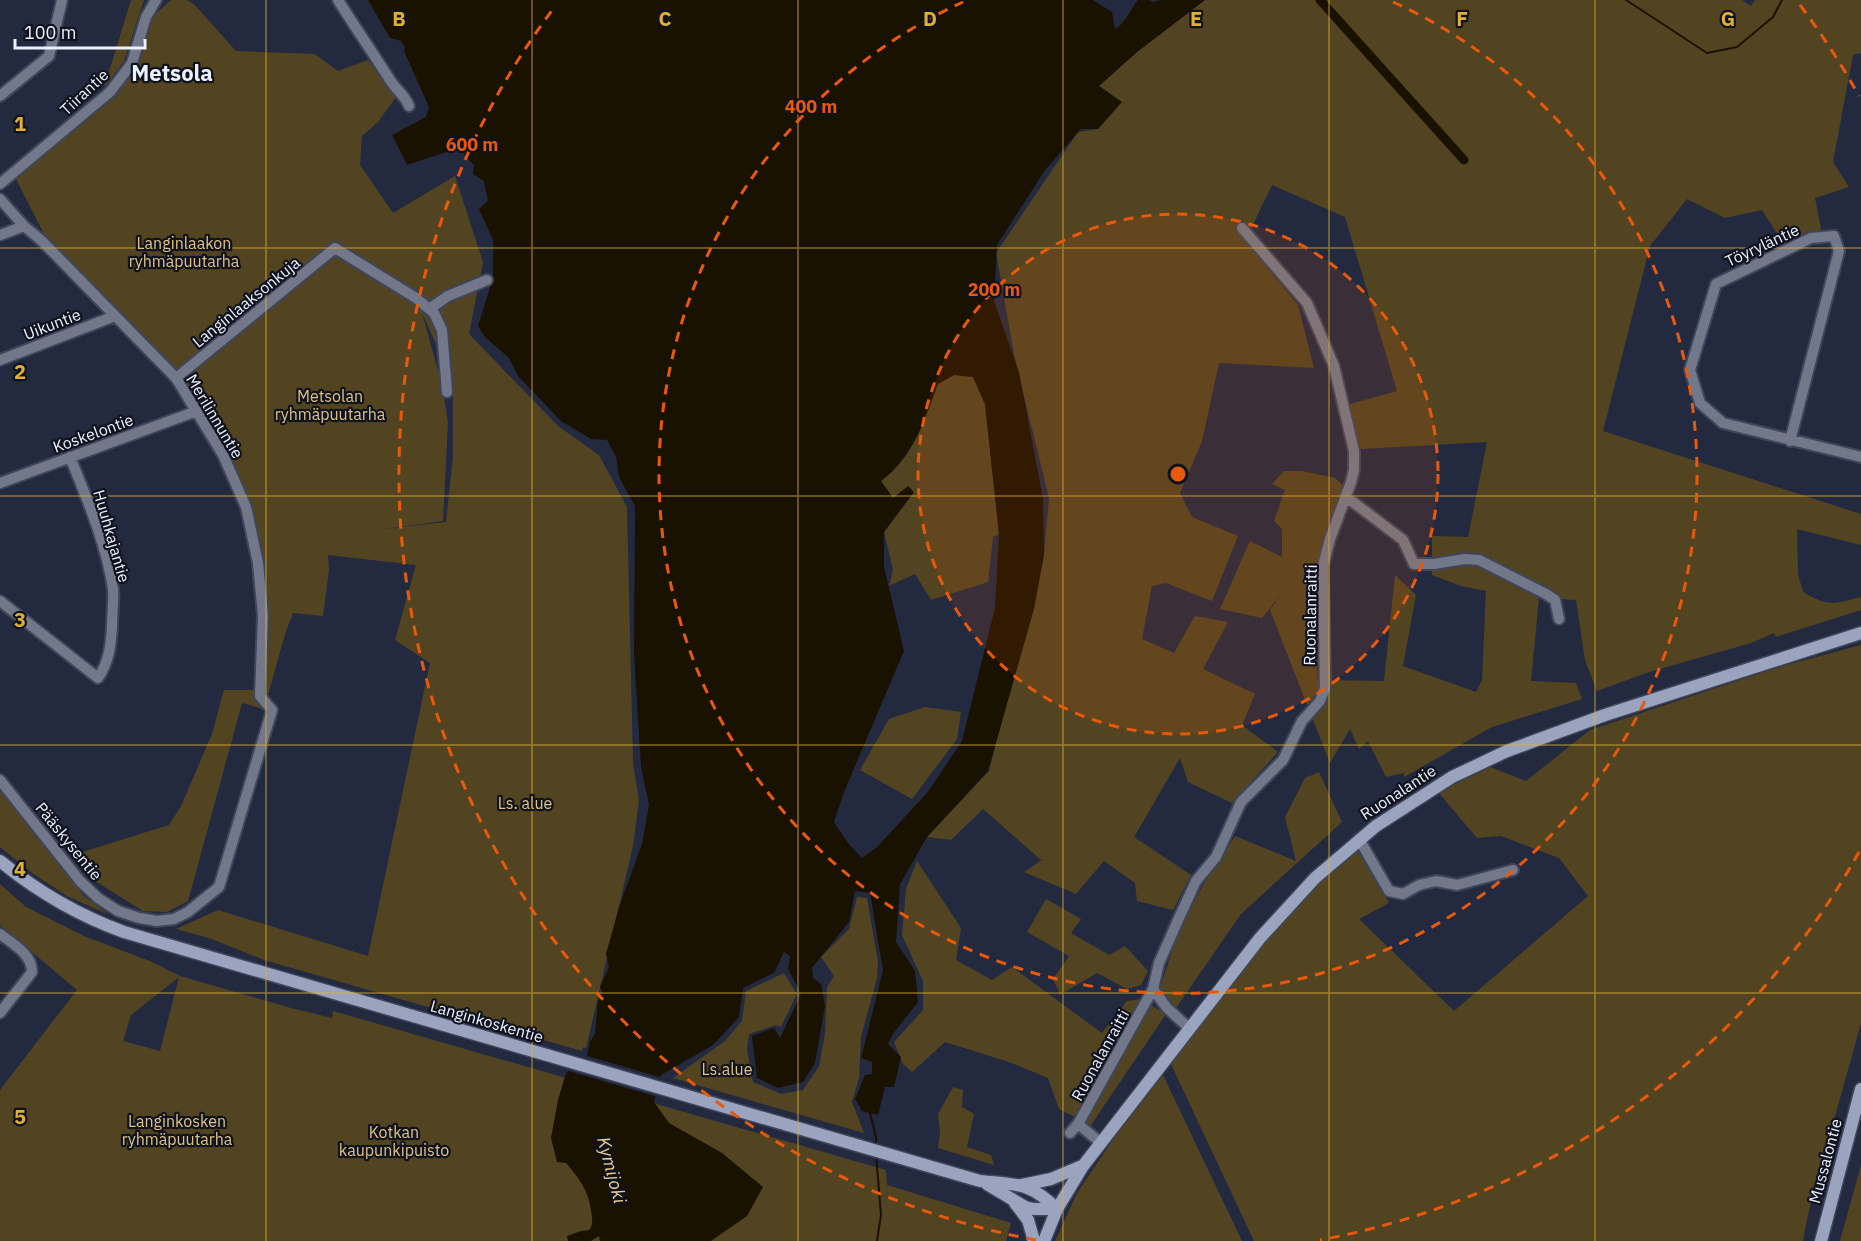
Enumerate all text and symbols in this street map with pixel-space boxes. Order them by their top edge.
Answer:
text: B [392,5,406,32]
text: C [658,5,672,32]
text: D [923,5,937,32]
text: E [1190,5,1202,32]
text: F [1456,5,1468,32]
text: G [1721,5,1735,32]
scale bar [15,12,146,50]
text: 100 m [24,21,76,44]
district label: Metsola [131,58,213,87]
street label: Tiirantie [56,64,113,119]
text: 400 m [785,95,837,118]
text: 1 [14,110,26,137]
text: 600 m [446,133,498,156]
street label: Töyryläntie [1722,219,1802,271]
park label: Langinlaakon ryhmäpuutarha [129,233,240,271]
street label: Langinlaaksonkuja [188,252,304,352]
text: 200 m [968,278,1020,301]
street label: Uikuntie [21,304,84,344]
text: 2 [14,358,26,385]
street label: Merilinnuntie [182,370,248,462]
park label: Metsolan ryhmäpuutarha [275,386,386,424]
street label: Koskelontie [50,409,136,457]
centre of rings [1168,464,1188,484]
street label: Huuhkajantie [89,487,135,585]
street label: Ruonalanraitti [1299,564,1321,666]
text: 3 [14,606,26,633]
street label: Ruonalantie [1356,760,1440,824]
park label: Ls. alue [498,793,553,813]
street label: Pääskysentie [31,798,107,884]
text: 4 [14,855,26,882]
street label: Langinkoskentie [428,995,546,1047]
street label: Ruonalanraitti [1067,1006,1133,1104]
park label: Ls.alue [702,1059,753,1079]
text: 5 [14,1103,26,1130]
park label: Langinkosken ryhmäpuutarha [122,1111,233,1149]
street label: Mussalontie [1804,1116,1846,1206]
park label: Kotkan kaupunkipuisto [339,1122,449,1160]
water label: Kymijoki [592,1134,632,1206]

